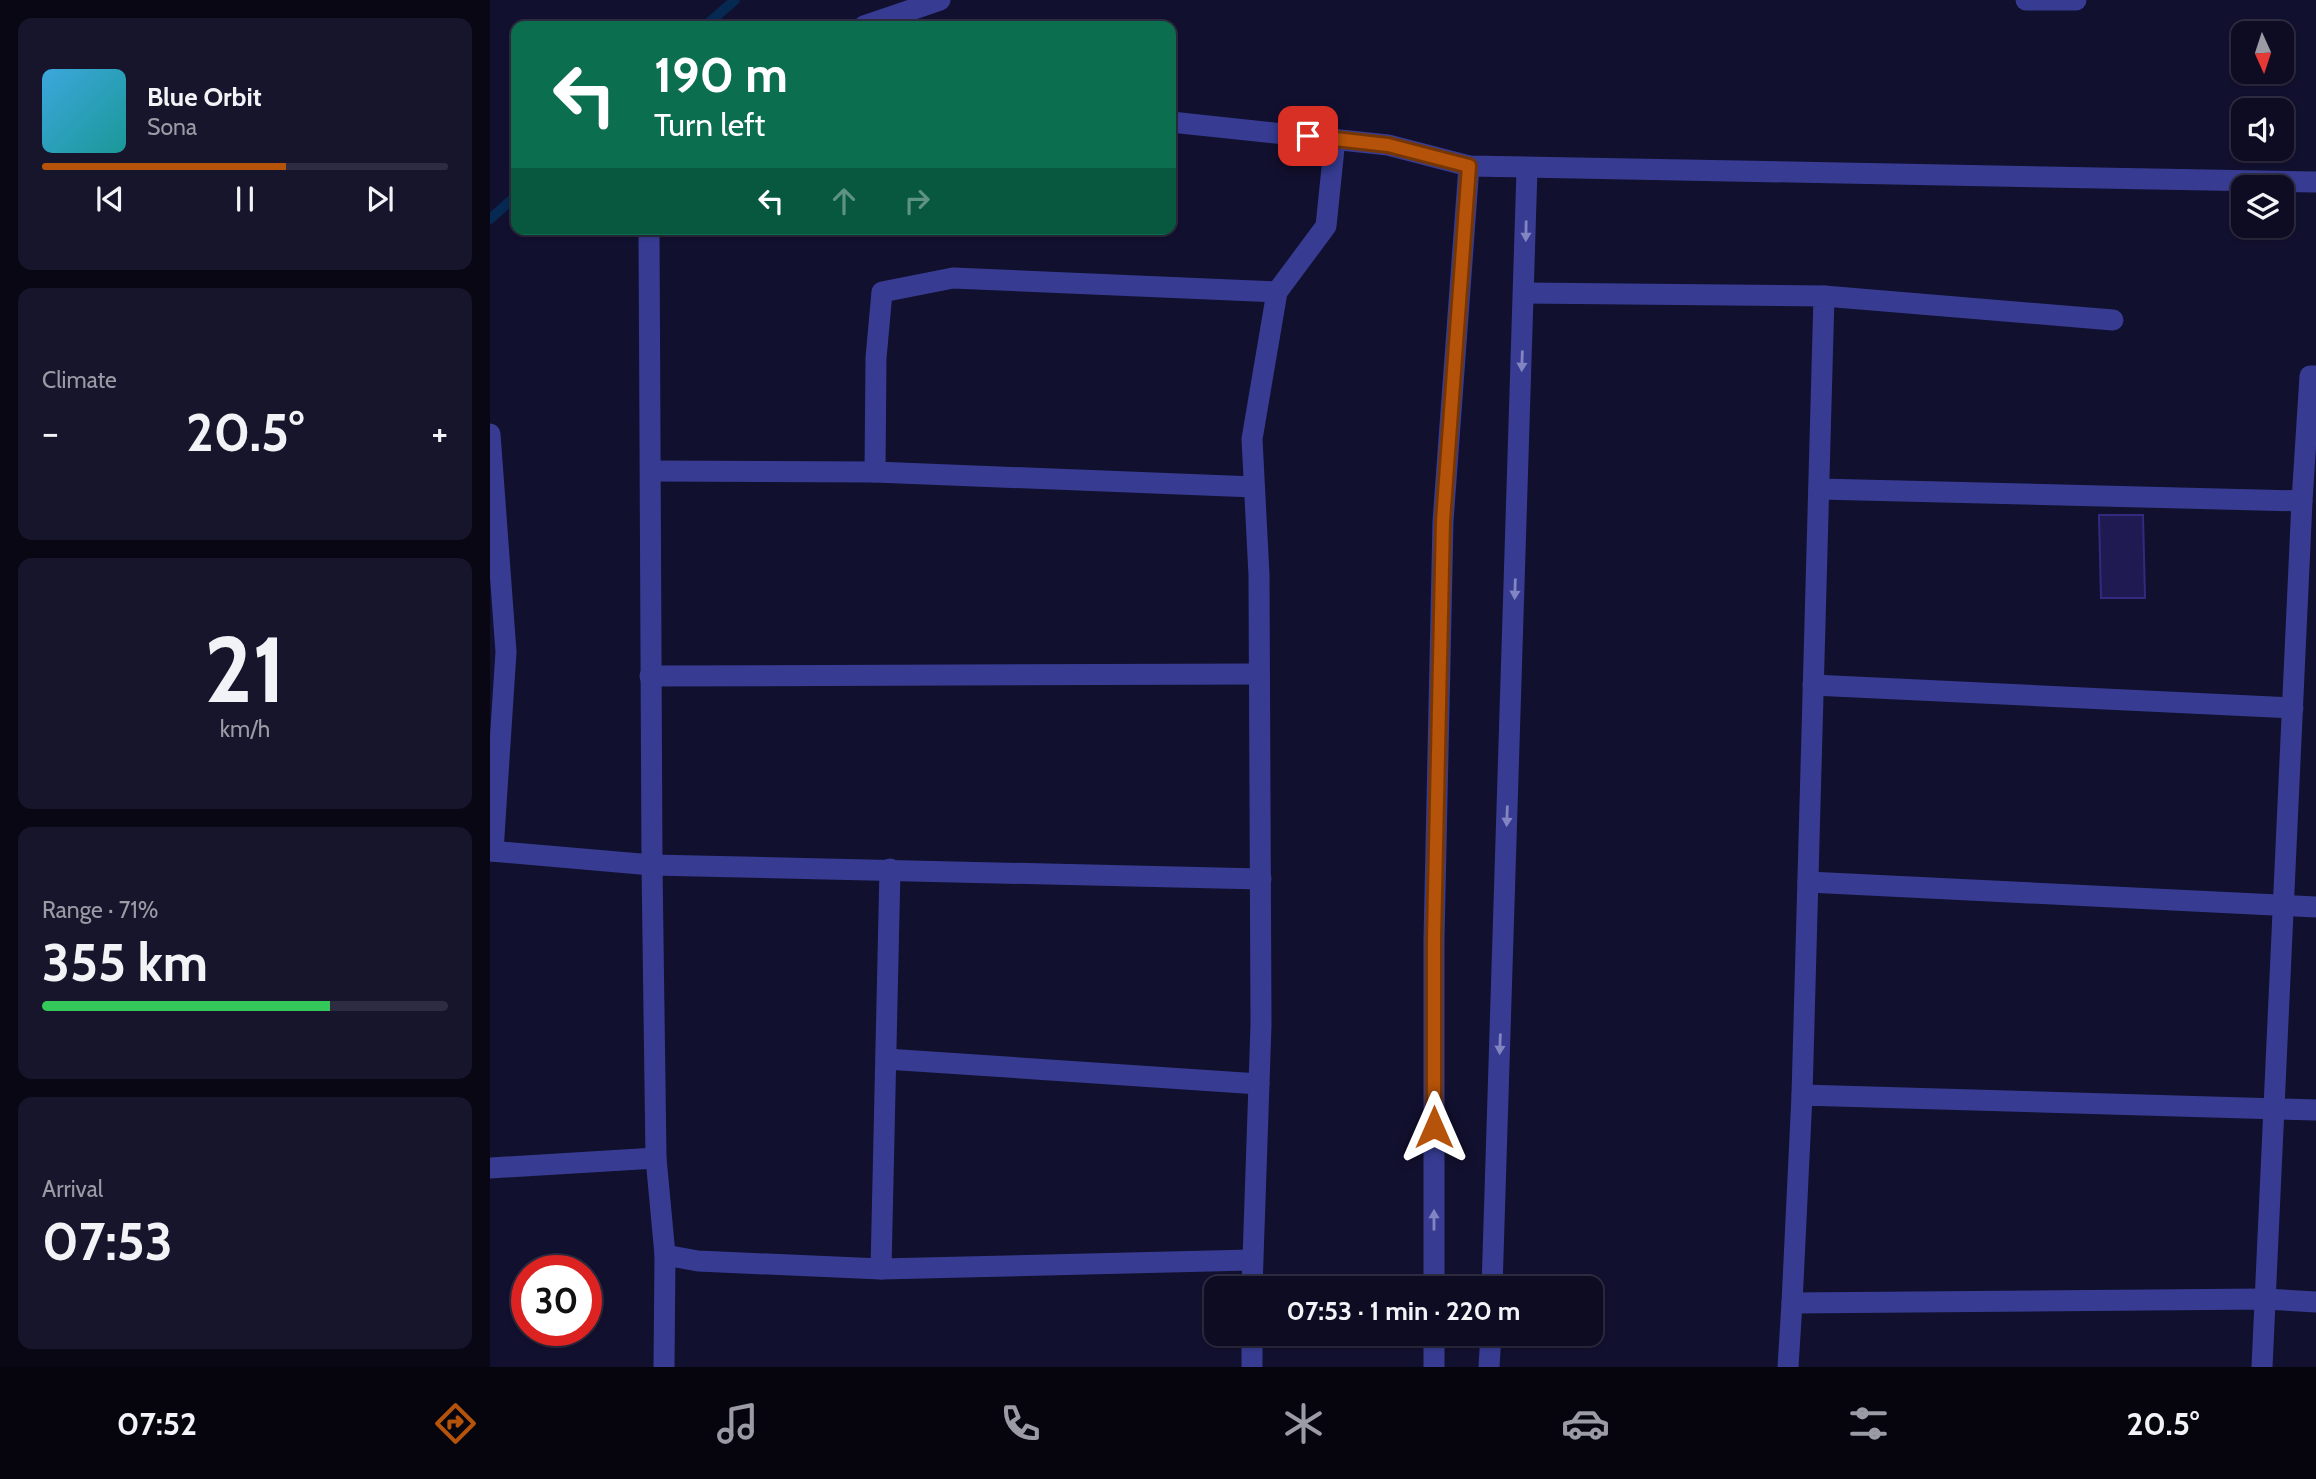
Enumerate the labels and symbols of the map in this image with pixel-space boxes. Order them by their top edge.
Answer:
north arrow [2231,21,2294,84]
pin [1278,106,1338,166]
one-way arrow [1520,220,1531,242]
one-way arrow [1516,351,1528,373]
one-way arrow [1509,578,1520,600]
one-way arrow [1502,805,1513,827]
one-way arrow [1494,1033,1506,1055]
position arrow [1397,1090,1471,1164]
one-way arrow [1428,1209,1440,1231]
speed limit sign: 30 [511,1255,602,1346]

